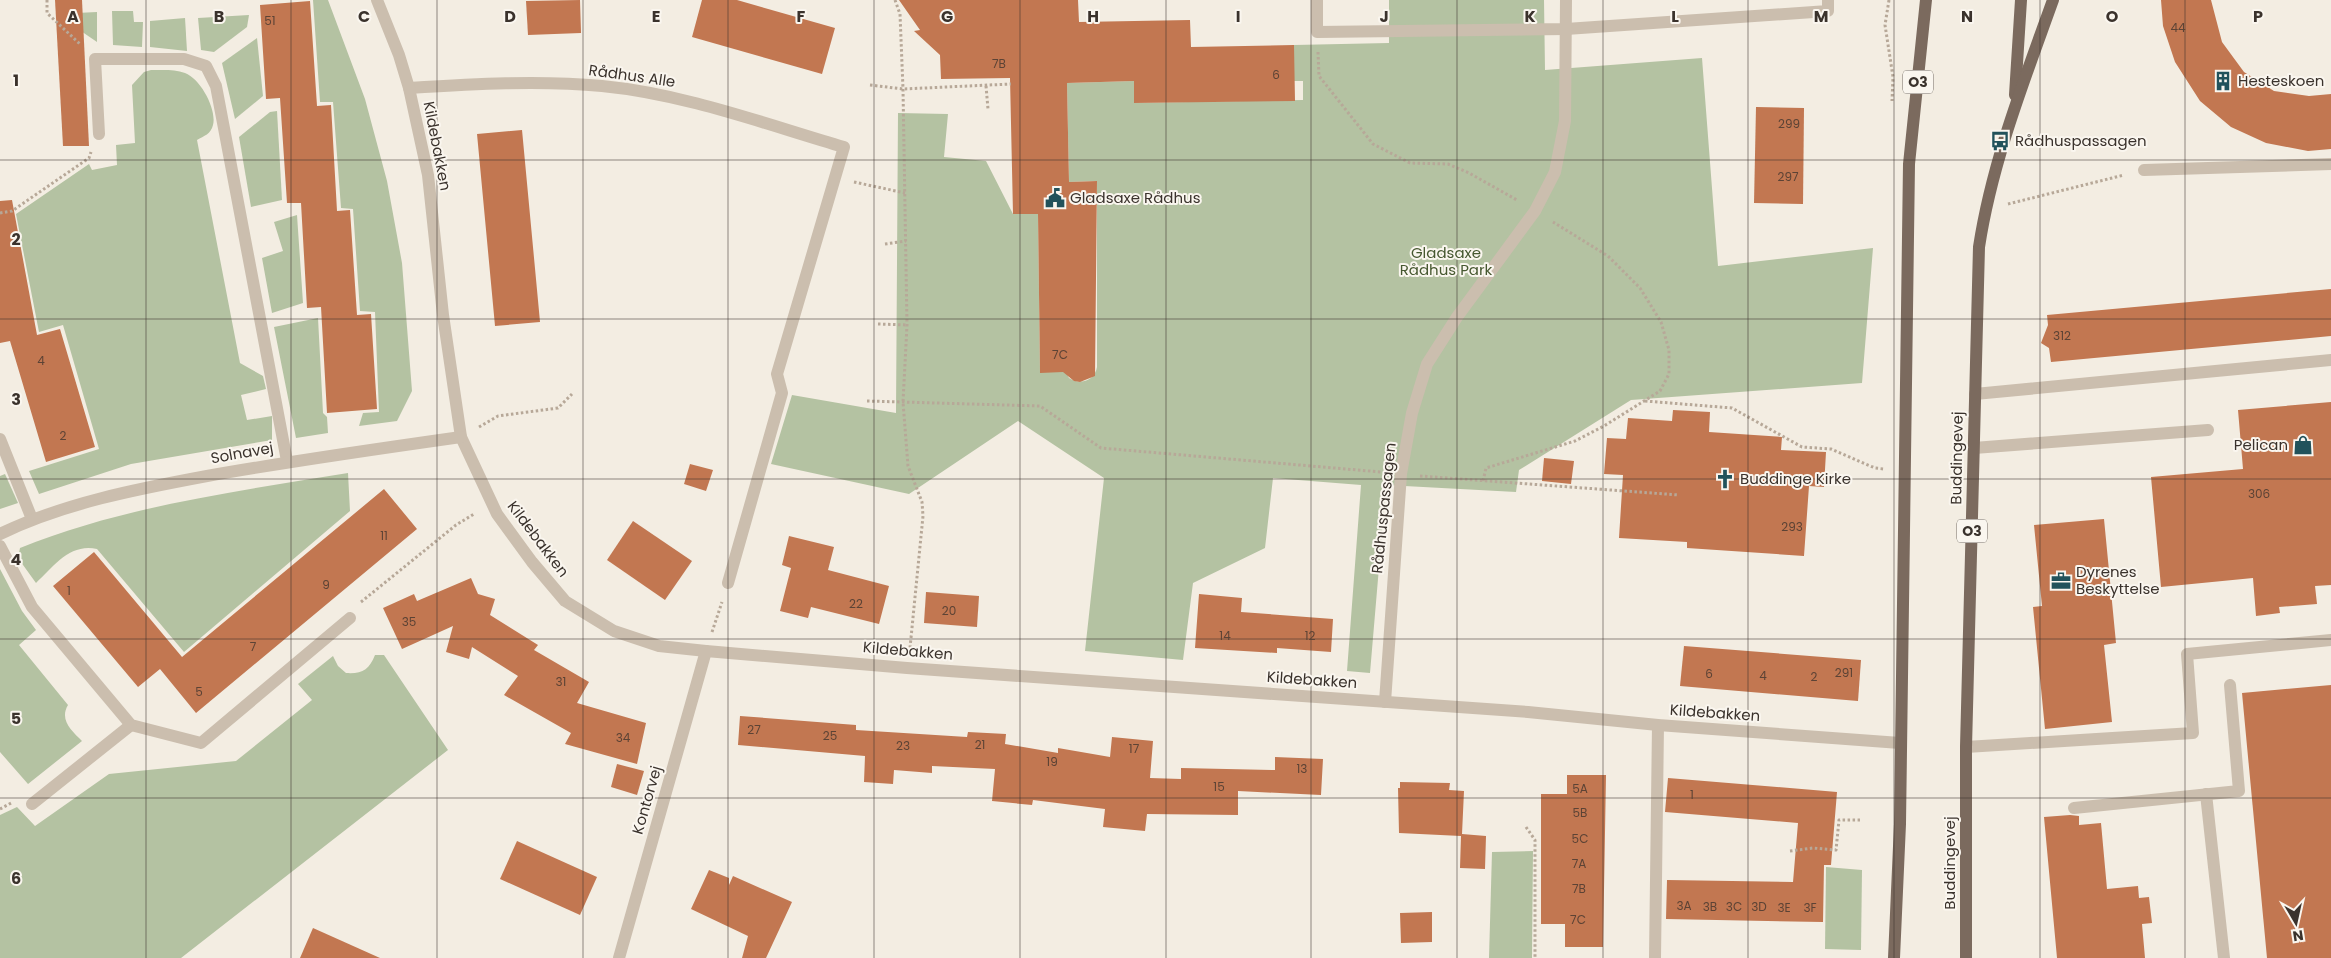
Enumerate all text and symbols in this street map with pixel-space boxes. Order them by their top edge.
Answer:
text: A [67,5,79,28]
text: B [214,5,224,28]
text: C [358,5,370,28]
text: D [504,5,516,28]
text: E [652,5,660,28]
text: F [797,5,806,28]
text: G [941,5,953,28]
text: H [1087,5,1099,28]
text: I [1236,5,1240,28]
text: J [1379,5,1389,28]
text: K [1524,5,1536,28]
text: L [1671,5,1679,28]
text: M [1814,5,1828,28]
text: N [1961,5,1973,28]
text: O [2106,5,2119,28]
text: P [2253,5,2263,28]
house number: 51 [264,12,276,29]
house number: 44 [2170,19,2186,36]
house number: 7B [992,55,1006,72]
street label: Rådhus Alle [587,59,677,92]
house number: 6 [1272,66,1280,83]
text: 1 [13,69,19,92]
road number: O3 [1903,70,1933,94]
building icon: Hesteskoen [2212,70,2234,92]
place label: Hesteskoen [2238,70,2324,91]
street label: Kildebakken [419,100,456,192]
house number: 299 [1778,115,1800,132]
bus stop icon: Rådhuspassagen [1989,130,2011,152]
place label: Rådhuspassagen [2015,130,2147,151]
house number: 297 [1777,168,1799,185]
public building icon: Gladsaxe Rådhus [1044,187,1066,209]
place label: Gladsaxe Rådhus [1070,187,1201,208]
text: 2 [11,228,21,251]
park label: Gladsaxe Rådhus Park [1400,242,1493,280]
house number: 312 [2053,327,2071,344]
house number: 7C [1052,346,1068,363]
house number: 4 [37,352,45,369]
text: 3 [11,388,21,411]
street label: Buddingevej [1945,411,1968,505]
house number: 2 [60,427,67,444]
place label: Pelican [2234,434,2288,455]
shop icon: Pelican [2292,434,2314,456]
street label: Solnavej [209,437,275,468]
street label: Rådhuspassagen [1366,441,1401,574]
church icon: Buddinge Kirke [1714,468,1736,490]
place label: Buddinge Kirke [1740,468,1851,489]
house number: 306 [2248,485,2270,502]
street label: Kildebakken [503,496,574,581]
house number: 293 [1781,518,1803,535]
road number: O3 [1957,520,1987,542]
house number: 11 [380,527,388,544]
text: 4 [11,548,22,571]
place label: Dyrenes Beskyttelse [2076,561,2160,599]
office icon: Dyrenes Beskyttelse [2050,570,2072,592]
house number: 9 [322,576,330,593]
house number: 1 [67,582,71,599]
house number: 22 [849,595,863,612]
house number: 20 [942,602,956,619]
house number: 35 [402,613,416,630]
house number: 14 [1219,627,1231,644]
house number: 12 [1305,627,1315,644]
street label: Kildebakken [862,636,954,665]
house number: 7 [250,638,257,655]
house number: 291 [1835,664,1853,681]
house number: 6 [1705,665,1713,682]
street label: Kildebakken [1266,666,1358,693]
house number: 4 [1759,667,1767,684]
house number: 2 [1811,668,1818,685]
house number: 31 [556,673,566,690]
house number: 5 [195,683,203,700]
street label: Kildebakken [1669,699,1761,726]
text: 5 [11,707,21,730]
house number: 27 [747,721,761,738]
house number: 25 [823,727,837,744]
house number: 34 [616,729,631,746]
house number: 21 [975,736,985,753]
house number: 23 [896,737,910,754]
house number: 17 [1129,740,1140,757]
house number: 19 [1046,753,1058,770]
house number: 13 [1297,760,1307,777]
street label: Kontorvej [627,763,666,837]
house number: 15 [1213,778,1225,795]
house number: 5A [1572,780,1588,797]
house number: 1 [1690,786,1694,803]
house number: 5B [1573,804,1587,821]
street label: Buddingevej [1939,816,1960,910]
house number: 5C [1572,830,1588,847]
house number: 7A [1572,855,1586,872]
text: 6 [11,867,21,890]
house number: 7B [1572,880,1586,897]
house number: 3A [1676,897,1692,914]
house number: 3B [1703,898,1717,915]
house number: 3C [1726,898,1742,915]
house number: 3D [1751,898,1767,915]
north arrow [2271,898,2321,948]
house number: 3E [1777,899,1791,916]
house number: 3F [1803,899,1817,916]
house number: 7C [1570,911,1586,928]
text: N [2291,925,2305,947]

